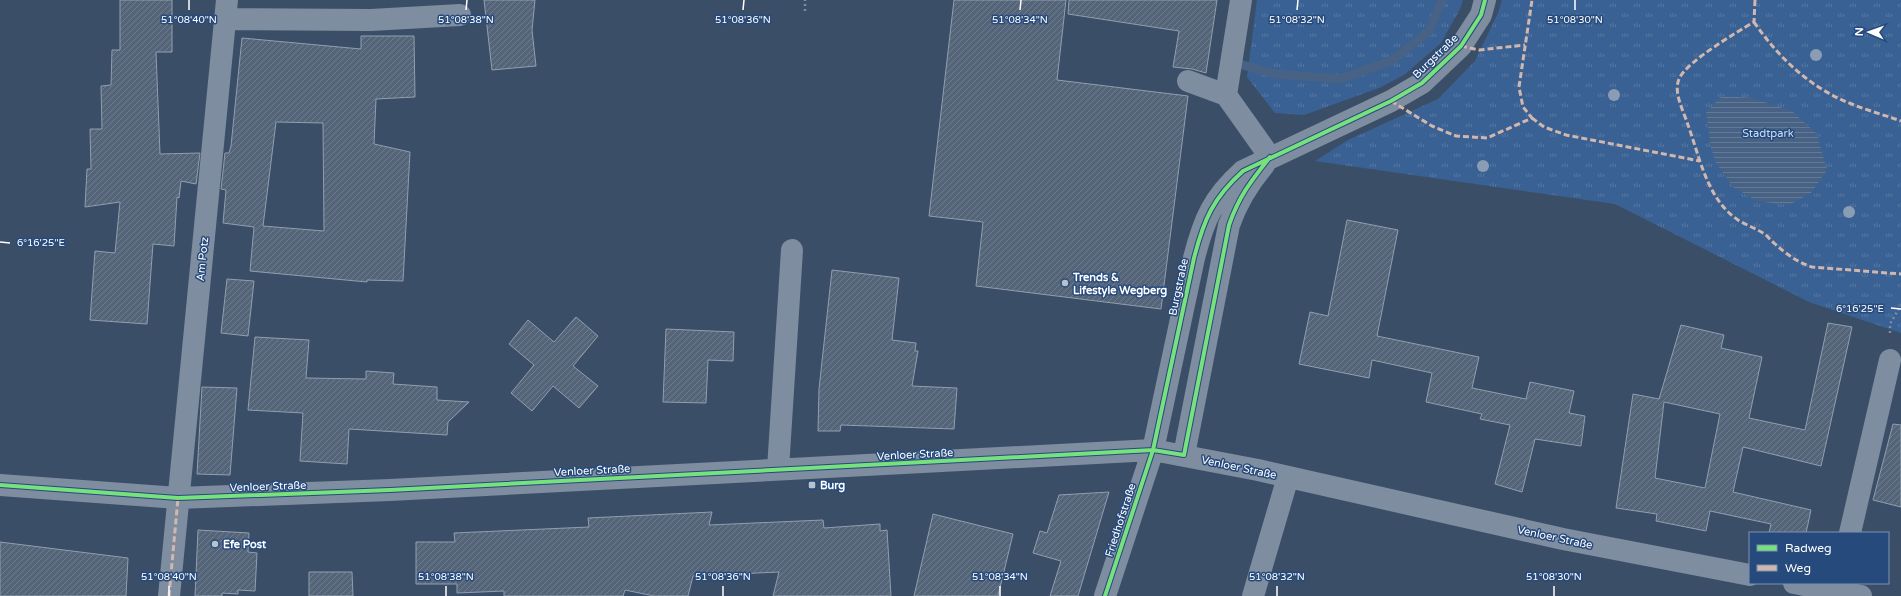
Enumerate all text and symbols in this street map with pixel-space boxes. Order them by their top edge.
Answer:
north arrow [1849,12,1889,52]
text: 51°08'40"N [161,14,217,26]
text: 51°08'38"N [438,14,494,26]
text: 51°08'36"N [715,14,771,26]
text: 51°08'34"N [992,14,1048,26]
text: 51°08'32"N [1269,14,1325,26]
text: 51°08'30"N [1547,14,1603,26]
text: N [1853,27,1866,36]
street label: Burgstraße [1410,32,1461,81]
park label: Stadtpark [1742,127,1794,140]
street label: Am Potz [194,236,211,282]
text: 6°16'25"E [17,237,65,249]
street label: Burgstraße [1166,257,1191,317]
place label: Trends & Lifestyle Wegberg [1072,271,1167,298]
marker: Trends & Lifestyle Wegberg [1060,278,1070,288]
text: 6°16'25"E [1836,303,1884,315]
street label: Venloer Straße [876,446,954,463]
street label: Venloer Straße [1200,453,1278,482]
street label: Venloer Straße [553,462,631,479]
street label: Venloer Straße [229,479,307,494]
place label: Burg [820,479,845,493]
marker: Burg [807,480,817,490]
street label: Friedhofstraße [1102,482,1139,559]
street label: Venloer Straße [1516,523,1594,552]
legend [1749,532,1889,584]
place label: Efe Post [223,538,267,551]
marker: Efe Post [210,539,220,549]
text: Radweg [1785,541,1832,555]
text: Weg [1785,561,1811,575]
text: 51°08'40"N [141,571,197,583]
text: 51°08'38"N [418,571,474,583]
text: 51°08'36"N [695,571,751,583]
text: 51°08'34"N [972,571,1028,583]
text: 51°08'32"N [1249,571,1305,583]
text: 51°08'30"N [1526,571,1582,583]

